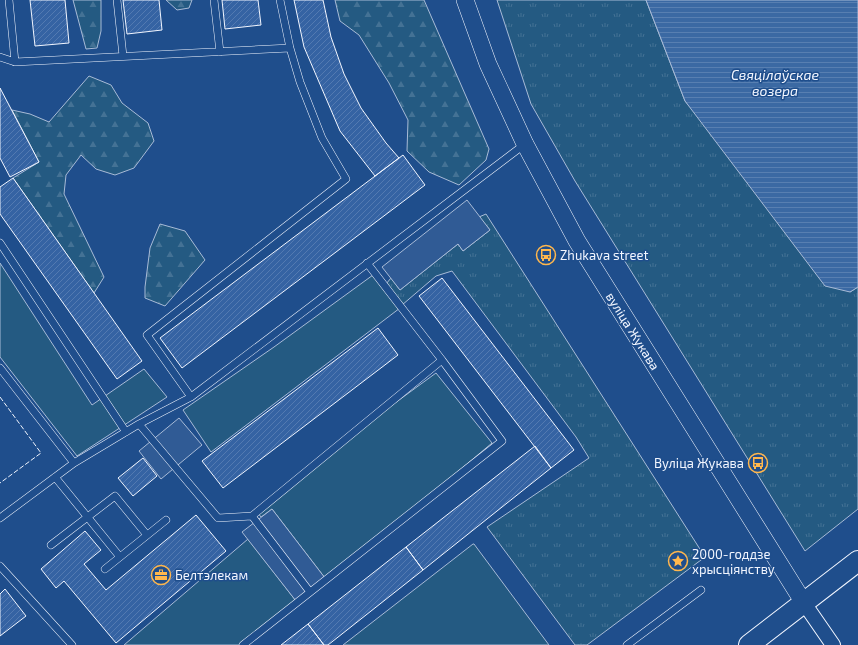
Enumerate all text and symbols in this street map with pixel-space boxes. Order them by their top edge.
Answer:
water label: Свяцілаўскае возера [731,66,820,99]
bus stop icon: Zhukava street [535,244,557,266]
place label: Zhukava street [560,247,648,263]
street label: вуліца Жукава [603,289,663,373]
bus stop icon: Вуліца Жукава [747,452,769,474]
place label: Вуліца Жукава [654,455,744,471]
place label: 2000-годдзе хрысціянству [692,546,775,577]
place icon: 2000-годдзе хрысціянству [667,550,689,572]
office icon: Белтэлекам [150,564,172,586]
place label: Белтэлекам [175,567,248,583]

